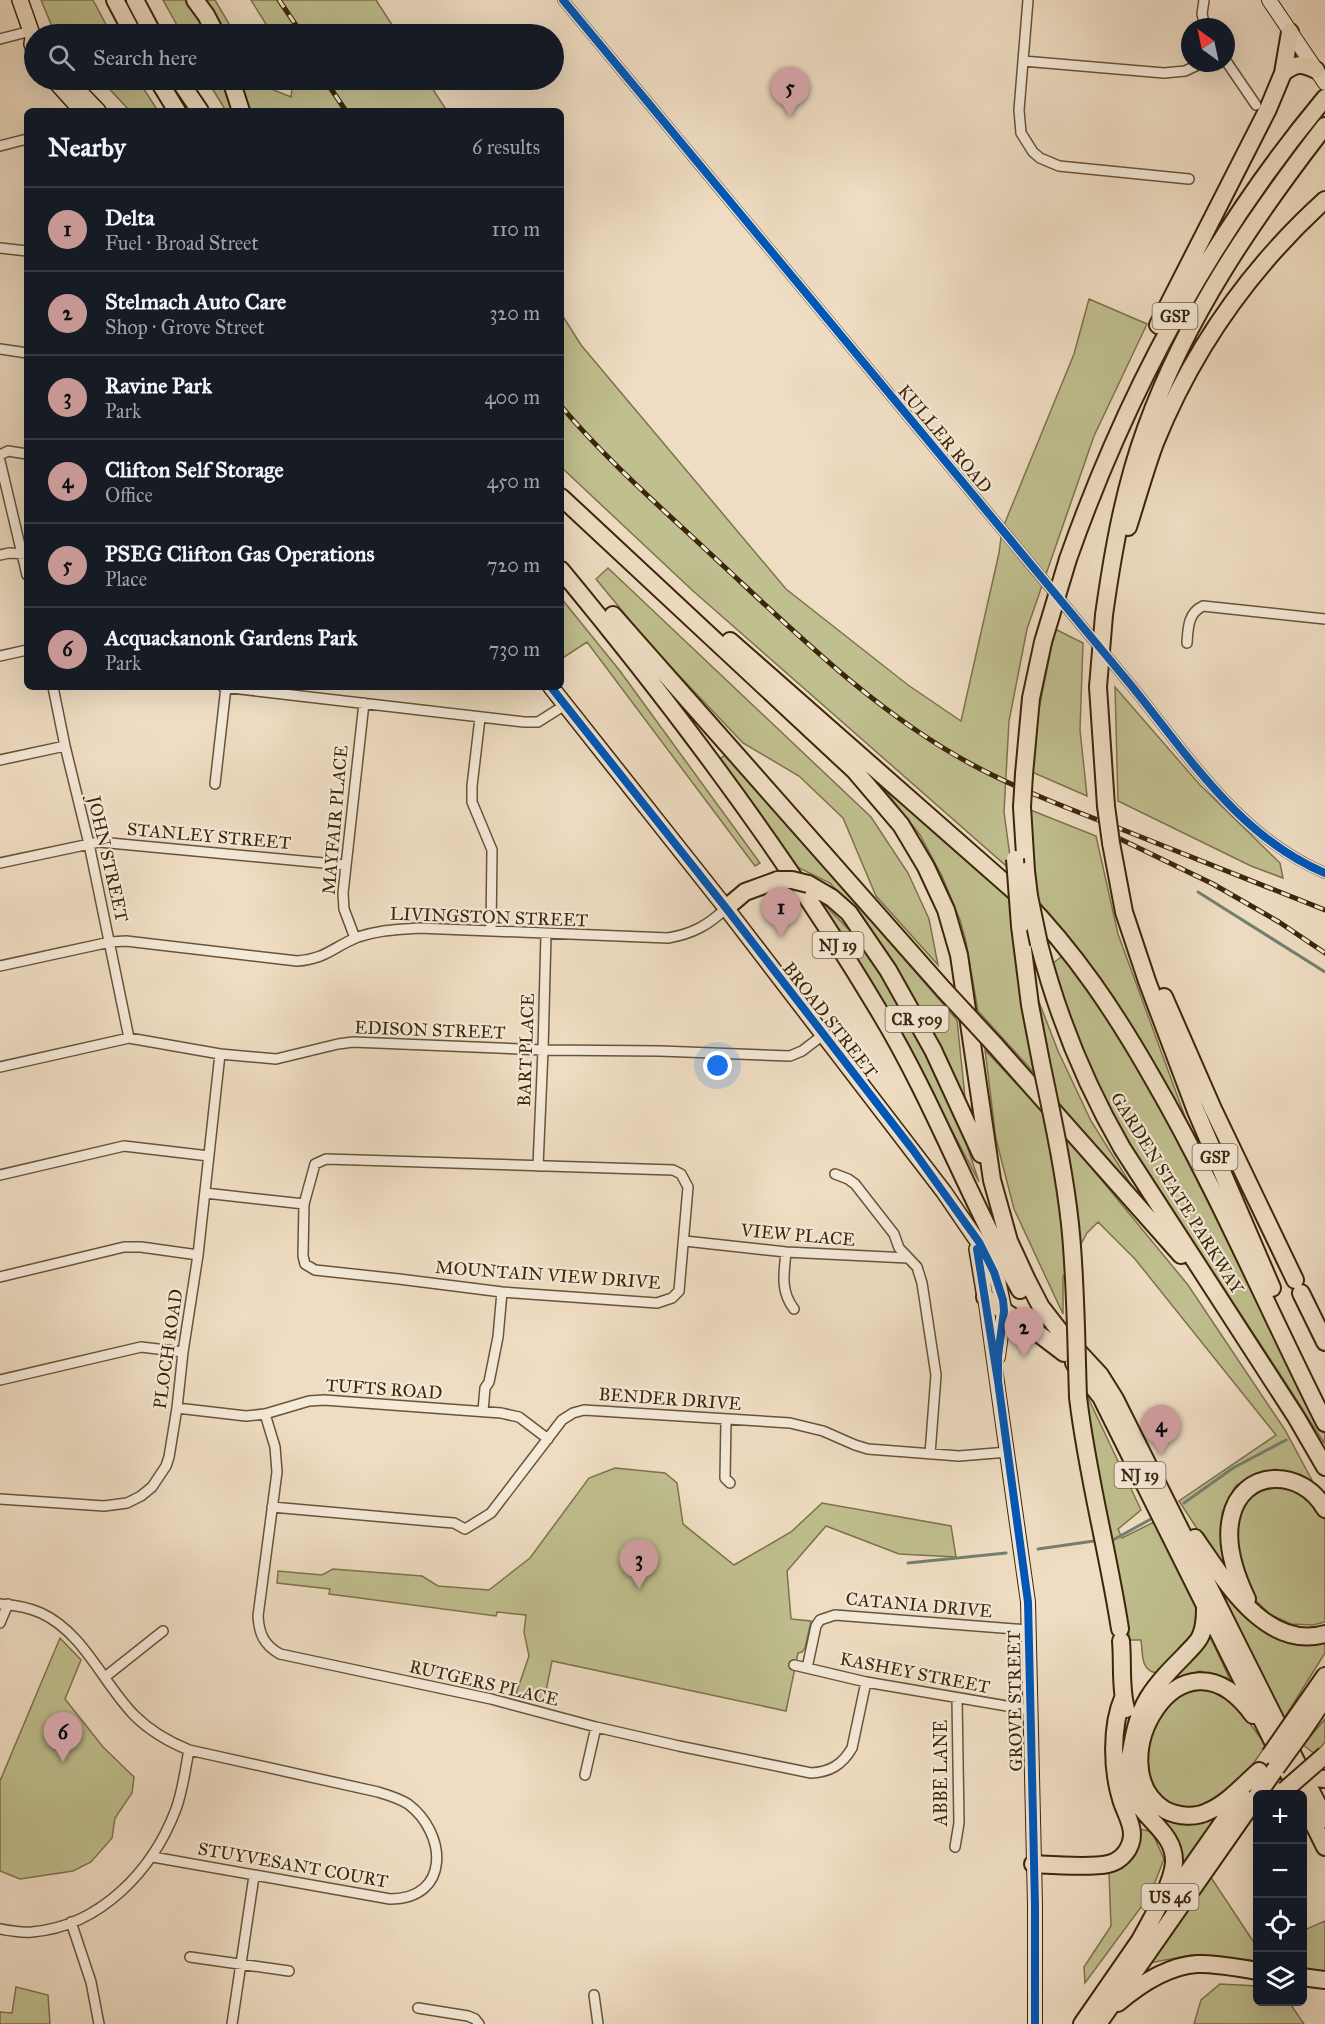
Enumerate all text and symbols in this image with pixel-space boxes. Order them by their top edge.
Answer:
north arrow [1181,18,1235,72]
search box [24,24,564,90]
icon: search [45,41,78,74]
text: Search here [93,44,197,71]
pin: 5 [770,68,810,117]
text: Nearby [48,131,126,163]
text: 6 results [472,135,540,159]
text: Delta [105,204,154,231]
text: 1 [64,217,71,241]
text: 110 m [492,217,540,241]
text: Fuel · Broad Street [105,231,259,255]
text: Stelmach Auto Care [105,288,286,315]
text: 2 [63,301,72,325]
text: 320 m [489,301,540,325]
road number: GSP [1152,303,1198,329]
text: Shop · Grove Street [105,315,265,339]
text: Ravine Park [105,372,212,399]
street label: KULLER ROAD [893,380,997,498]
text: 3 [64,385,72,409]
text: 400 m [484,385,540,409]
text: Park [105,399,141,423]
text: Clifton Self Storage [105,456,284,483]
text: 4 [62,469,73,493]
text: 450 m [487,469,540,493]
text: Office [105,483,153,507]
text: PSEG Clifton Gas Operations [105,540,374,567]
text: 5 [63,553,72,577]
text: 720 m [487,553,540,577]
text: Place [105,567,147,591]
text: Acquackanonk Gardens Park [105,624,358,651]
text: 6 [62,637,73,661]
text: 730 m [489,637,540,661]
text: Park [105,651,141,675]
street label: MAYFAIR PLACE [318,744,353,896]
street label: JOHN STREET [81,792,133,924]
street label: STANLEY STREET [126,818,292,854]
pin: 1 [762,888,800,937]
street label: LIVINGSTON STREET [390,903,588,931]
road number: NJ 19 [812,932,864,958]
street label: BROAD STREET [778,958,882,1082]
street label: BART PLACE [513,993,539,1107]
road number: CR 509 [886,1006,948,1032]
street label: EDISON STREET [354,1016,506,1044]
your location [703,1051,732,1080]
street label: GARDEN STATE PARKWAY [1106,1088,1249,1298]
road number: GSP [1192,1144,1238,1170]
street label: VIEW PLACE [739,1219,856,1251]
street label: MOUNTAIN VIEW DRIVE [435,1256,662,1294]
street label: PLOCH ROAD [149,1287,187,1411]
pin: 2 [1004,1308,1044,1357]
street label: TUFTS ROAD [325,1374,443,1404]
street label: BENDER DRIVE [598,1383,742,1415]
pin: 4 [1142,1406,1180,1455]
road number: NJ 19 [1114,1462,1166,1488]
pin: 3 [620,1540,658,1589]
street label: CATANIA DRIVE [845,1588,993,1622]
street label: GROVE STREET [1003,1630,1027,1772]
street label: KASHEY STREET [838,1648,992,1698]
street label: RUTGERS PLACE [407,1655,561,1711]
pin: 6 [44,1712,82,1762]
street label: ABBE LANE [930,1720,952,1827]
map controls [1253,1790,1307,2006]
button: + [1253,1790,1307,1844]
street label: STUYVESANT COURT [196,1837,390,1893]
button: − [1253,1844,1307,1898]
road number: US 46 [1142,1884,1198,1910]
button: locate [1253,1898,1307,1952]
button: layers [1253,1952,1307,2006]

